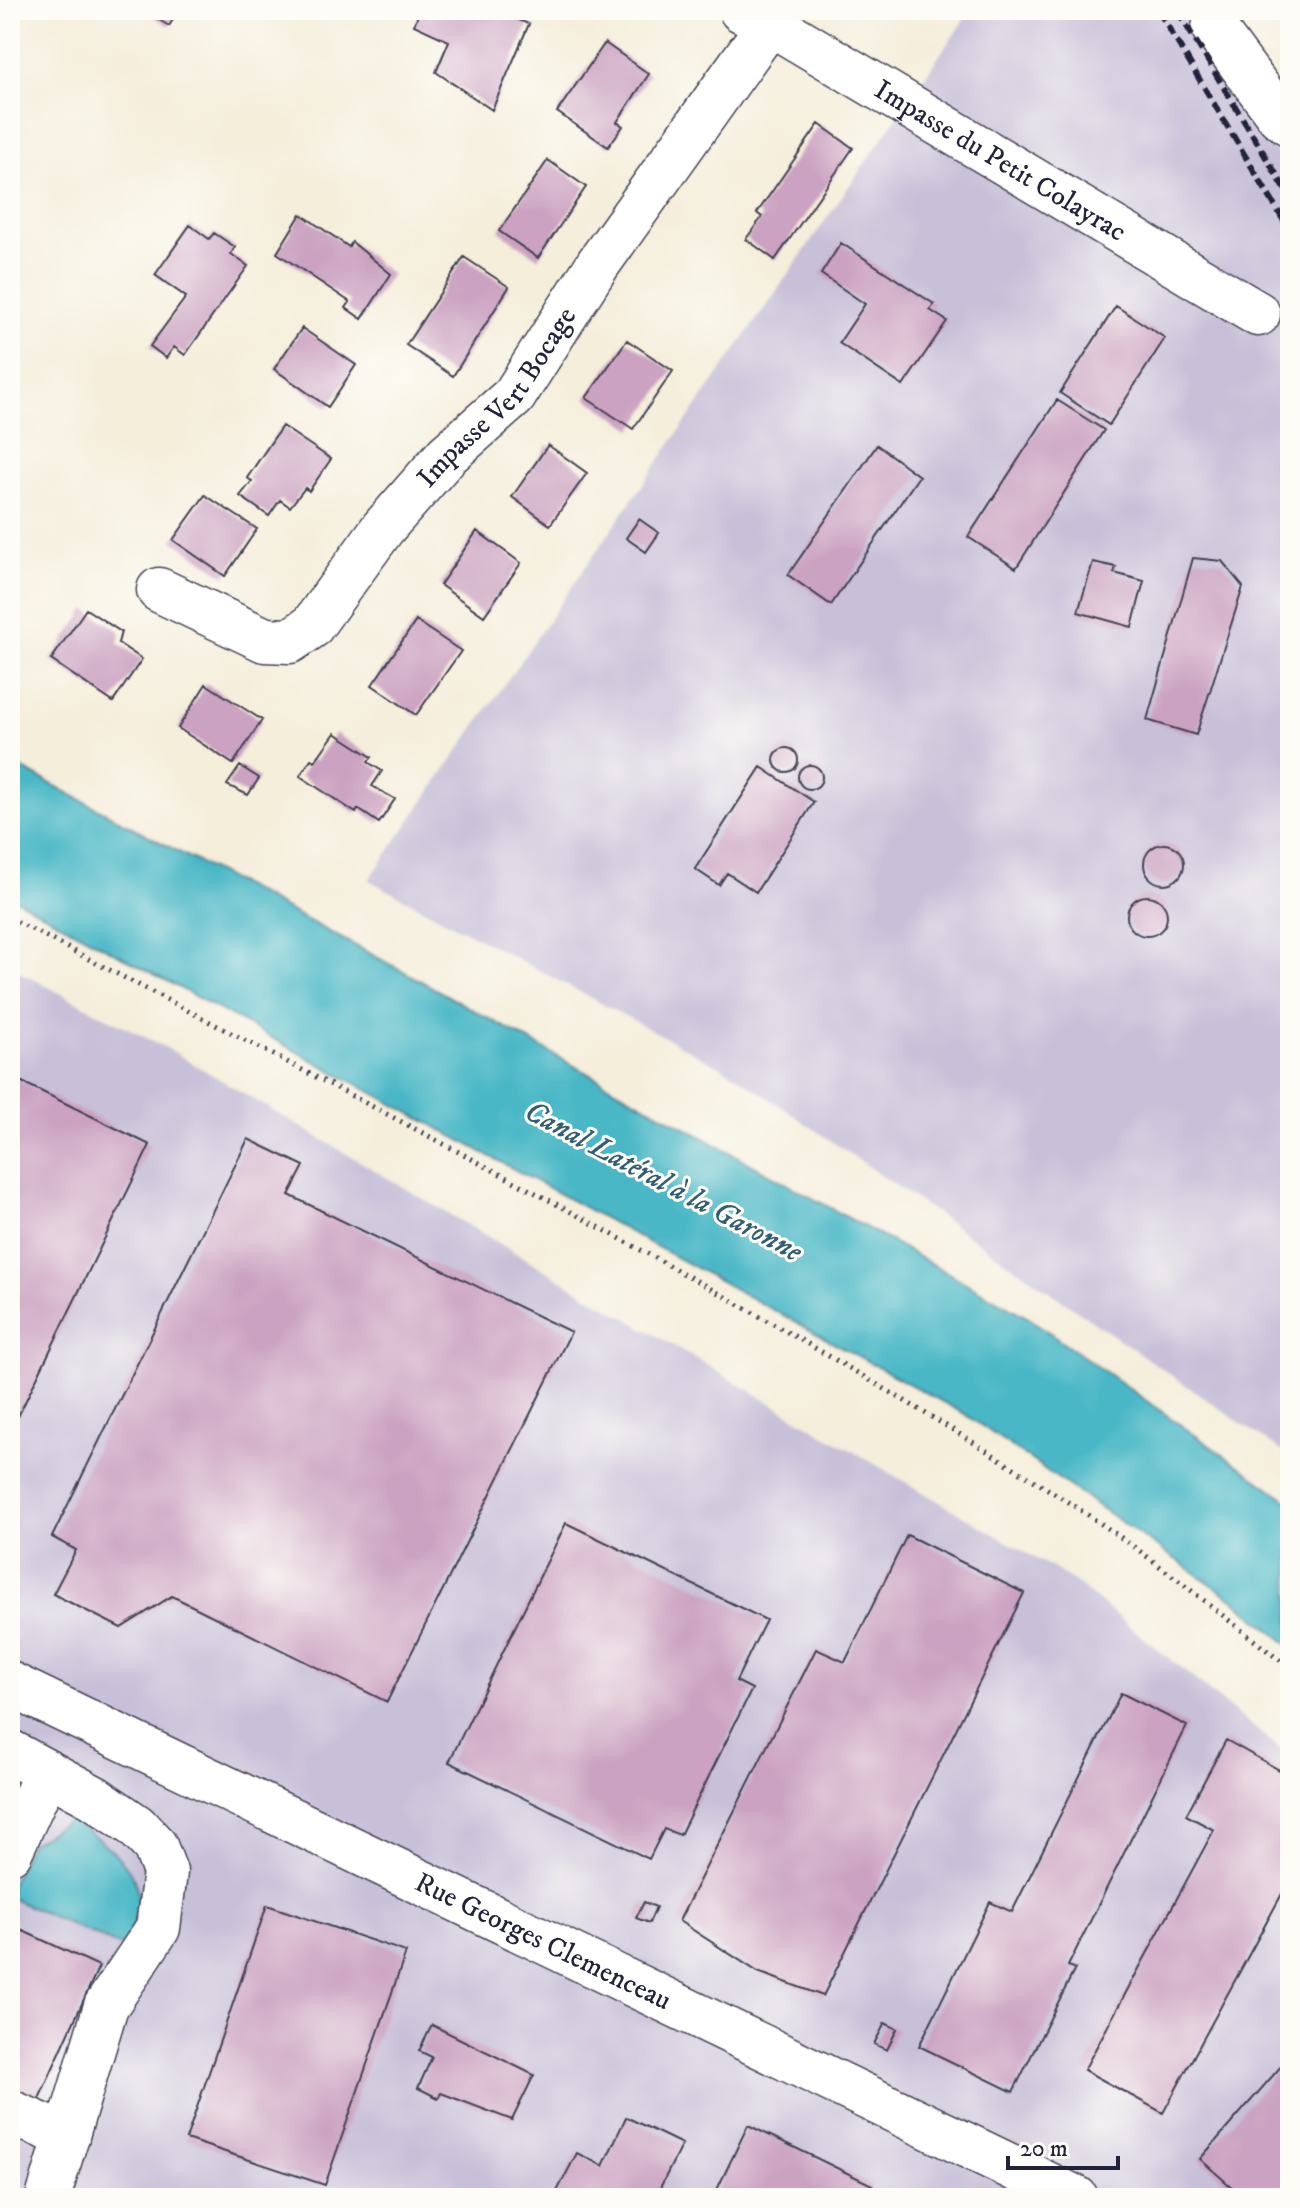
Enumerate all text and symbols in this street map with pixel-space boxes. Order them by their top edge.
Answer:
street label: Impasse du Petit Colayrac [868,72,1133,249]
street label: Impasse Vert Bocage [409,300,584,495]
water label: Canal Latéral à la Garonne [518,1093,809,1271]
street label: Rue Georges Clemenceau [409,1865,677,2018]
scale bar [1008,2120,1118,2170]
text: 20 m [1020,2134,1068,2164]

